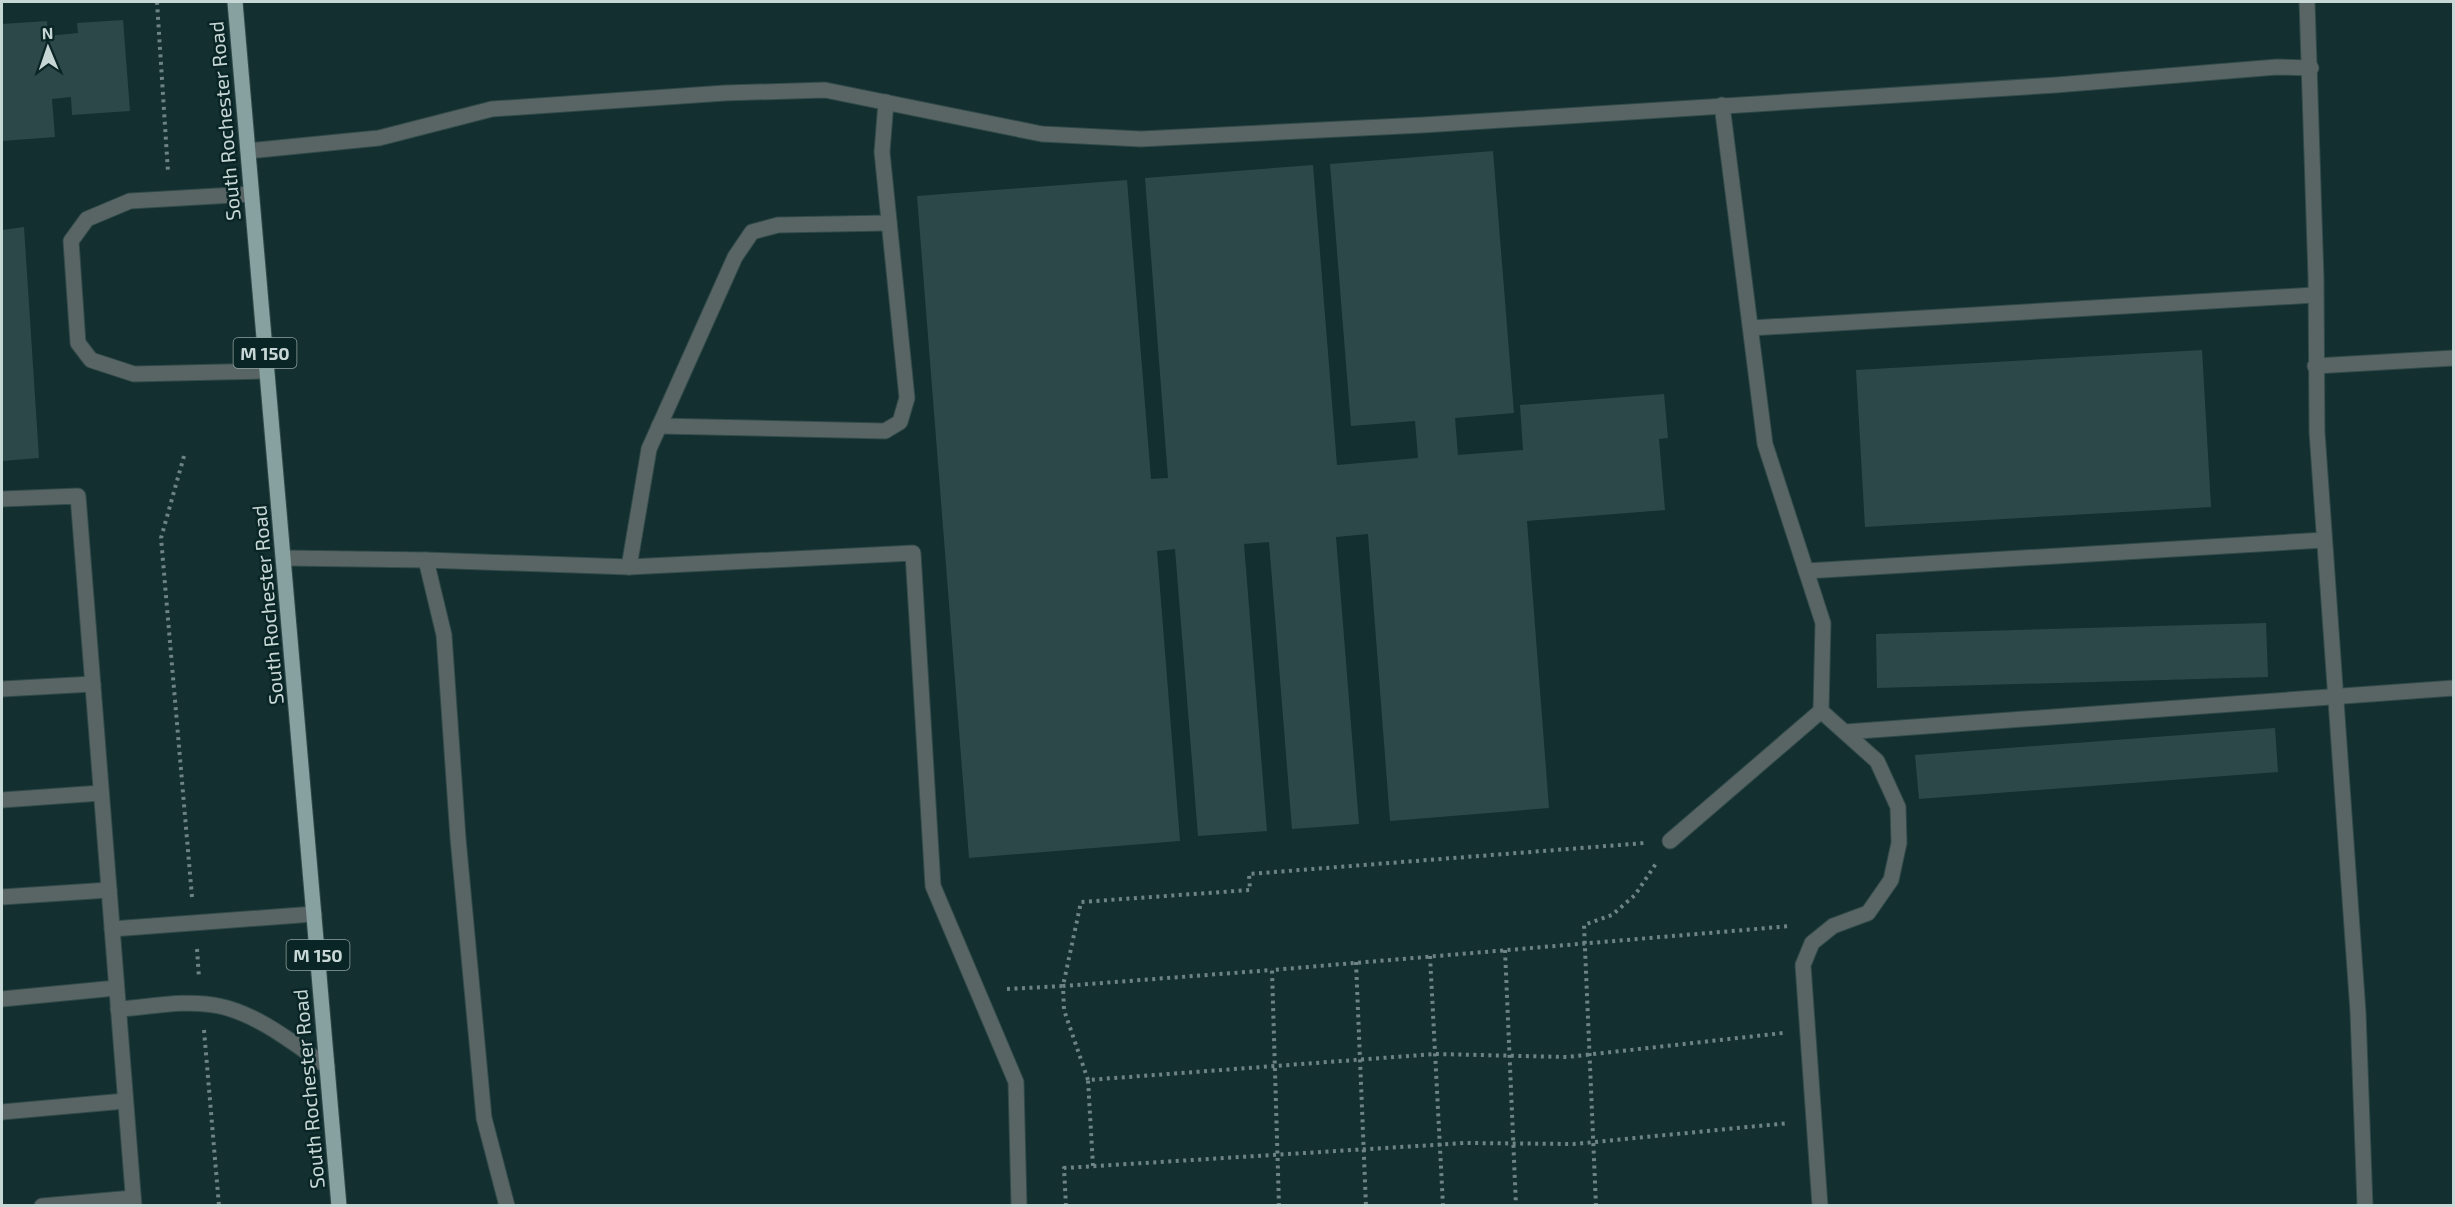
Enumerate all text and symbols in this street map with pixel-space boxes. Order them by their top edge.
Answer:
north arrow [18,18,78,78]
street label: South Rochester Road [203,20,245,222]
text: N [41,23,54,42]
road number: M 150 [234,338,296,368]
street label: South Rochester Road [246,504,288,706]
road number: M 150 [286,940,350,970]
street label: South Rochester Road [287,988,329,1190]

